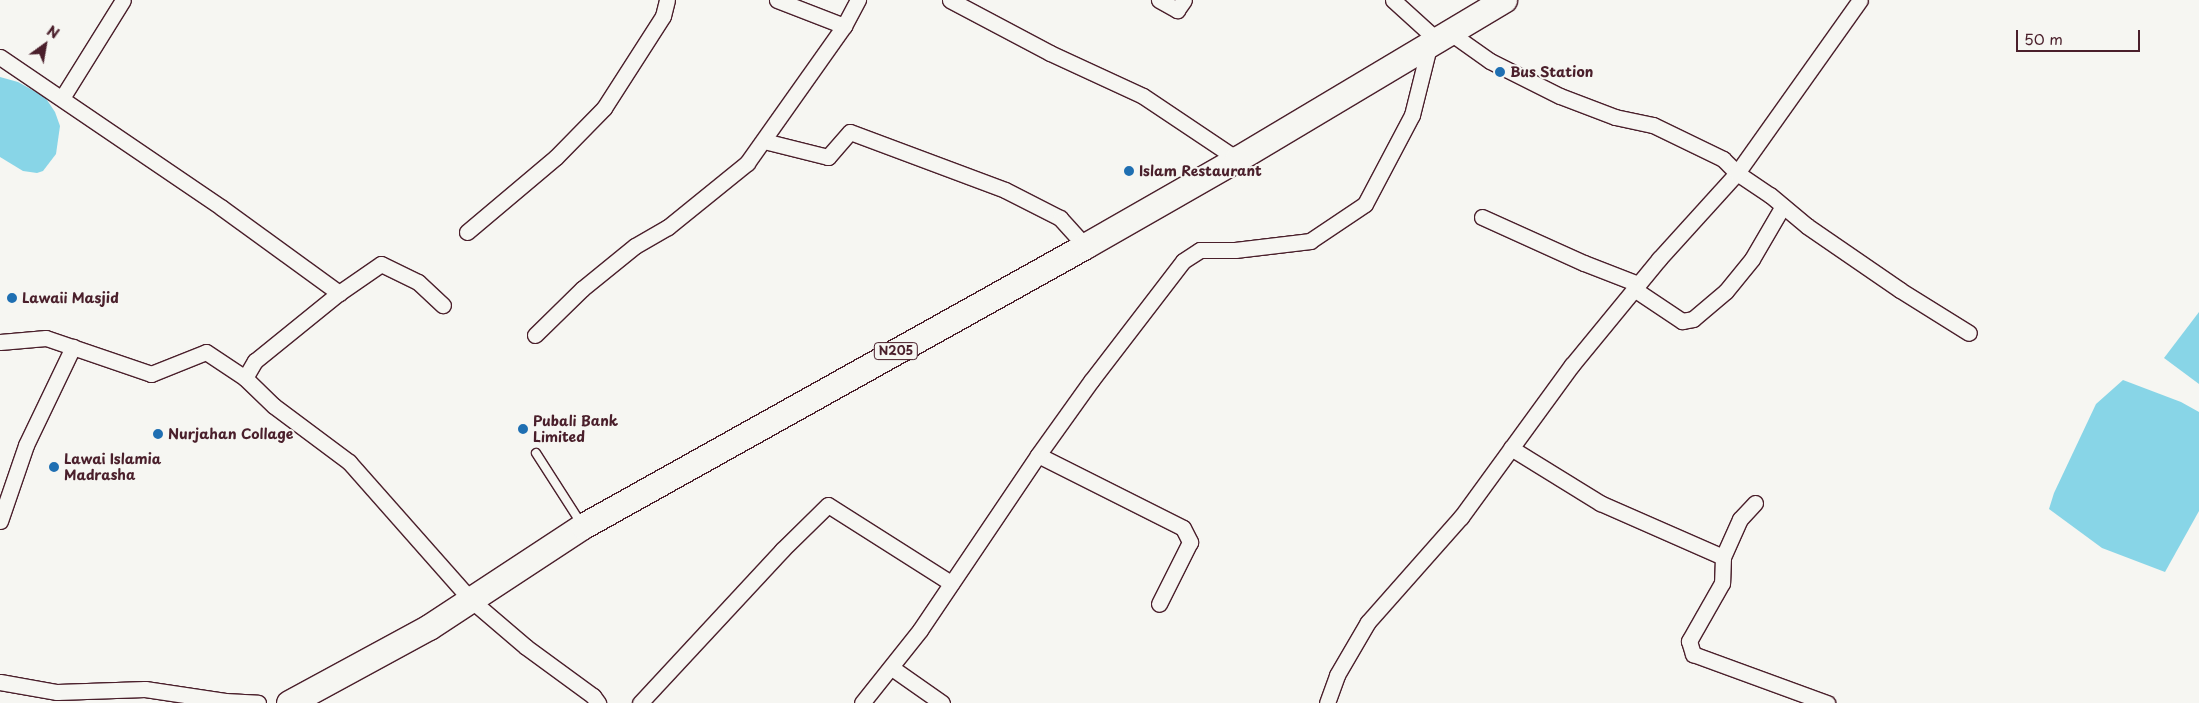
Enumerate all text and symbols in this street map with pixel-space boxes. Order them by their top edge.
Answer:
north arrow [20,20,70,70]
text: N [43,20,63,44]
scale bar [2019,20,2143,52]
text: 50 m [2024,27,2063,50]
place label: Bus Station [1510,64,1592,80]
marker: Bus Station [1494,66,1506,78]
place label: Islam Restaurant [1139,163,1262,179]
marker: Islam Restaurant [1123,165,1135,177]
place label: Lawaii Masjid [22,290,119,306]
marker: Lawaii Masjid [6,292,18,304]
road number: N205 [874,342,918,361]
place label: Pubali Bank Limited [533,413,619,446]
marker: Pubali Bank Limited [517,423,529,435]
place label: Nurjahan Collage [168,426,292,442]
marker: Nurjahan Collage [152,428,164,440]
place label: Lawai Islamia Madrasha [64,451,162,484]
marker: Lawai Islamia Madrasha [48,461,60,473]

